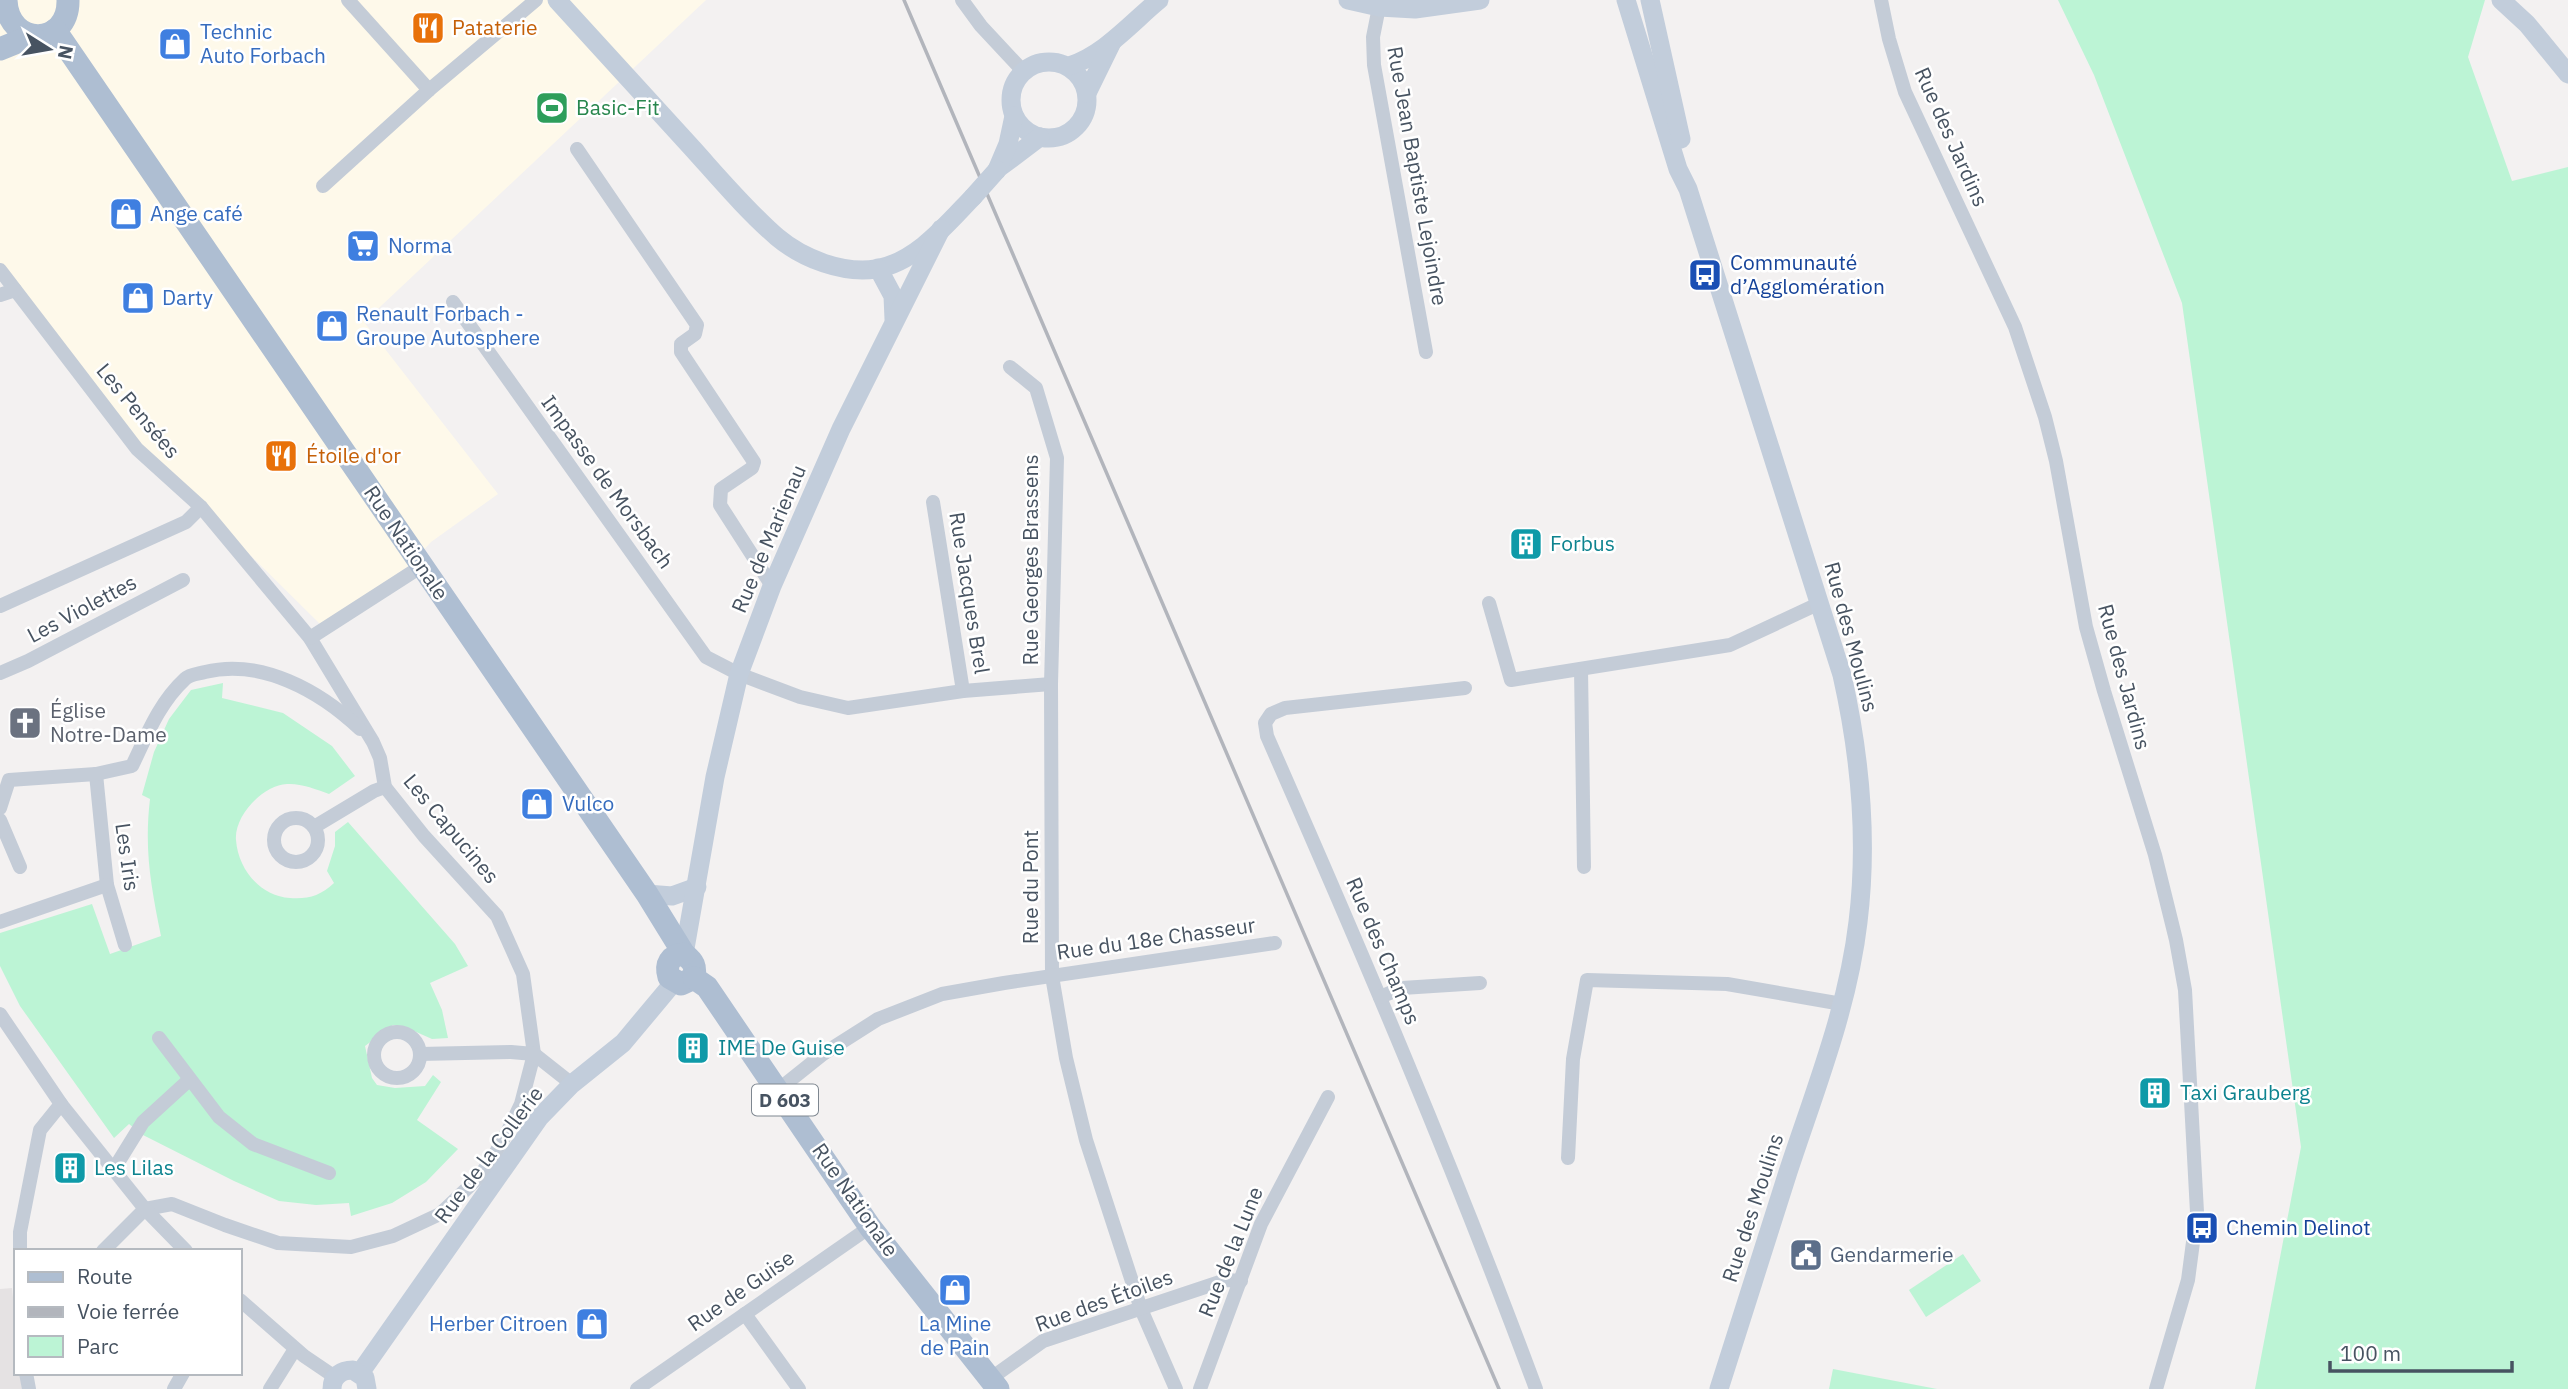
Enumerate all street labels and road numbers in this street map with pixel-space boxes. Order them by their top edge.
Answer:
street label: Rue Jean Baptiste Lejoindre [1381,44,1455,308]
street label: Rue des Jardins [1909,62,1995,211]
street label: Les Pensées [91,357,187,464]
street label: Impasse de Morsbach [535,389,680,574]
street label: Rue Georges Brassens [1016,454,1044,666]
street label: Rue de Marienau [724,460,812,617]
street label: Rue Nationale [358,480,456,605]
street label: Rue Jacques Brel [943,510,997,676]
street label: Rue des Moulins [1818,558,1885,715]
street label: Les Violettes [22,568,141,649]
street label: Rue des Jardins [2092,601,2158,753]
street label: Les Capucines [398,768,506,889]
street label: Les Iris [109,821,147,893]
street label: Rue du Pont [1016,830,1044,944]
street label: Rue des Champs [1340,873,1428,1029]
street label: Rue du 18e Chasseur [1055,910,1257,966]
street label: Rue de la Collerie [428,1080,549,1229]
road number: D 603 [752,1084,818,1116]
street label: Rue des Moulins [1715,1130,1789,1286]
street label: Rue Nationale [806,1137,905,1262]
street label: Rue de la Lune [1191,1182,1269,1321]
street label: Rue de Guise [682,1243,799,1337]
street label: Rue des Étoiles [1031,1262,1176,1338]

